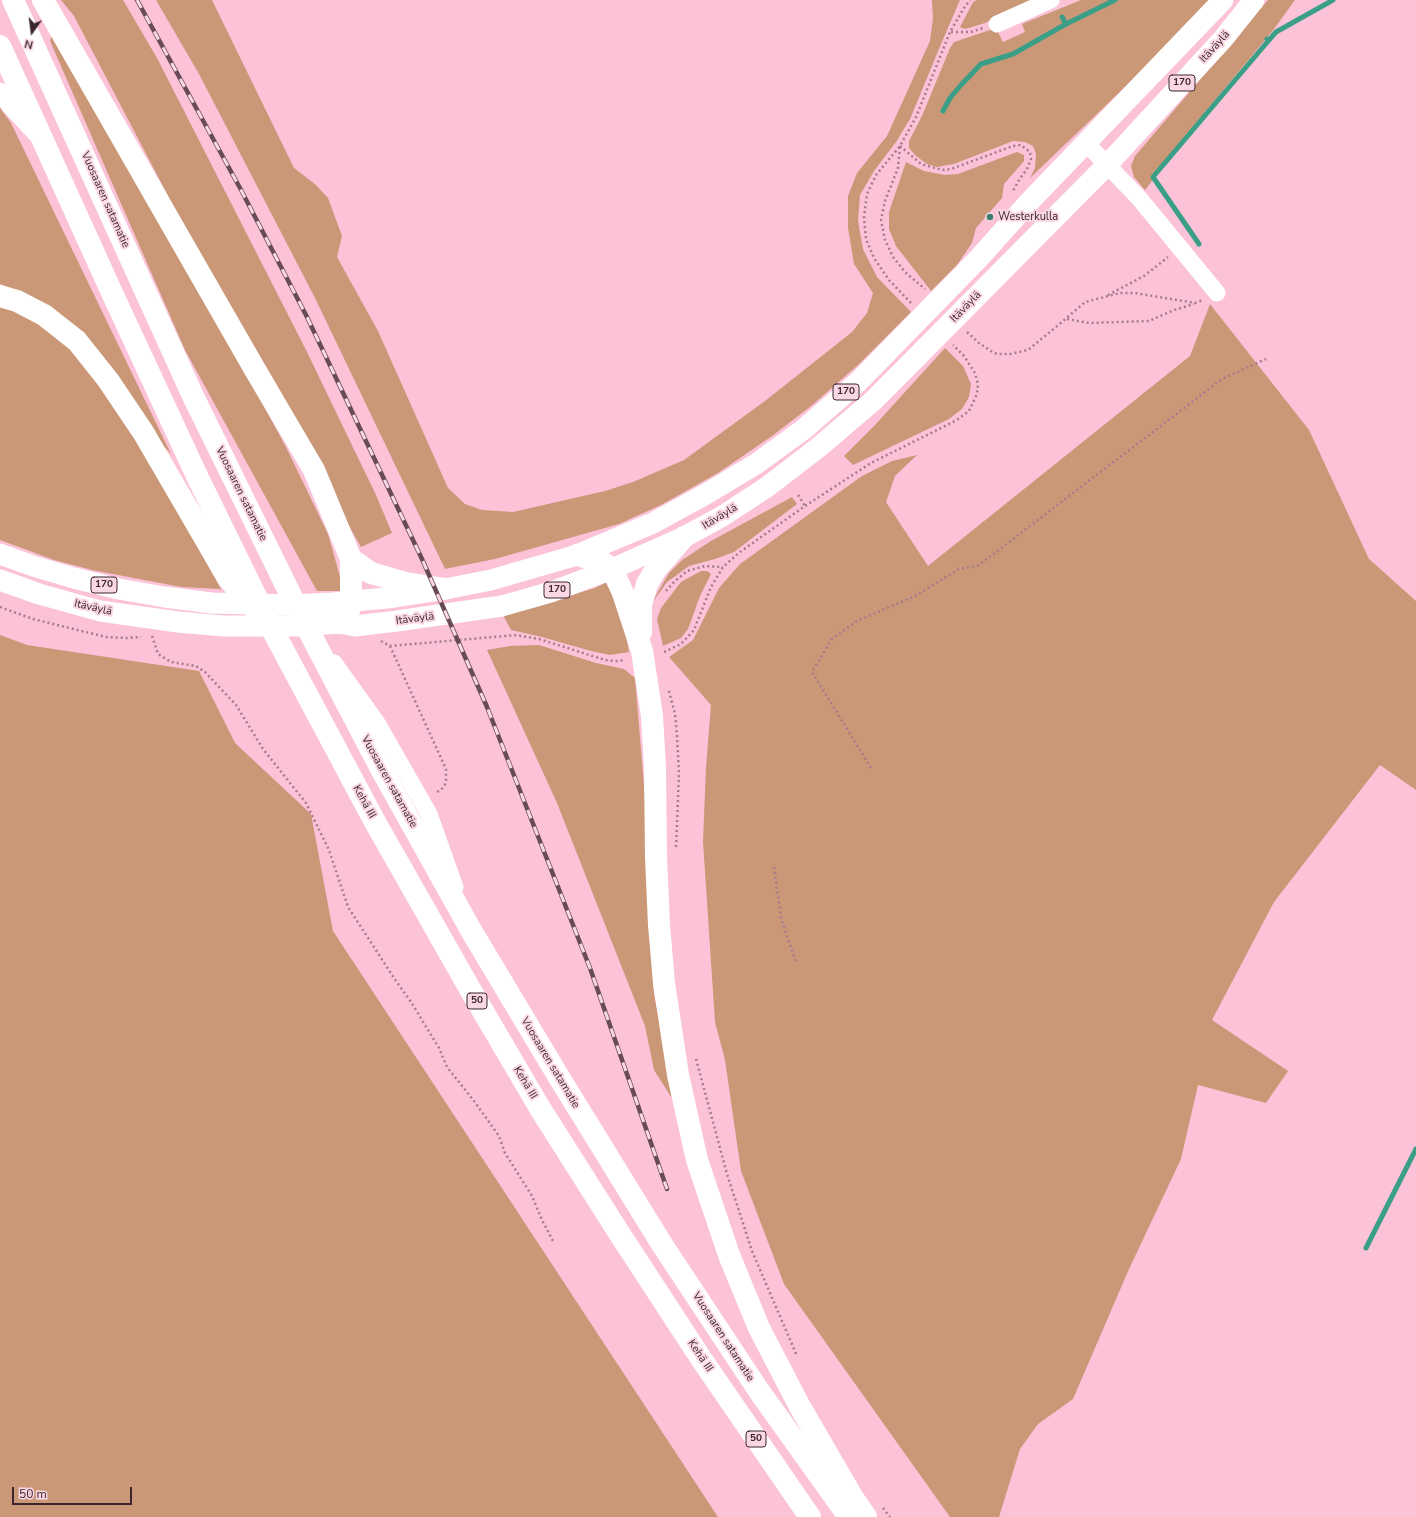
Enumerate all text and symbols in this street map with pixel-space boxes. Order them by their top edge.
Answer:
north arrow [12,12,52,52]
street label: Itäväylä [1197,28,1233,66]
text: N [23,36,35,52]
road number: 170 [1169,75,1195,91]
street label: Vuosaaren satamatie [78,150,132,250]
place label: Westerkulla [998,210,1058,224]
marker: Westerkulla [985,212,995,222]
street label: Itäväylä [948,289,984,325]
road number: 170 [833,384,859,400]
street label: Vuosaaren satamatie [212,445,270,543]
street label: Itäväylä [700,501,740,533]
road number: 170 [91,577,117,593]
road number: 170 [544,582,570,598]
street label: Itäväylä [73,597,113,619]
street label: Itäväylä [395,610,435,628]
street label: Vuosaaren satamatie [358,734,420,830]
street label: Kehä III [350,783,378,821]
road number: 50 [467,993,487,1009]
street label: Vuosaaren satamatie [518,1015,582,1111]
street label: Kehä III [510,1064,540,1102]
street label: Vuosaaren satamatie [689,1290,757,1384]
street label: Kehä III [684,1337,716,1375]
road number: 50 [746,1431,766,1447]
scale bar [14,1479,134,1505]
text: 50 m [19,1486,47,1502]

